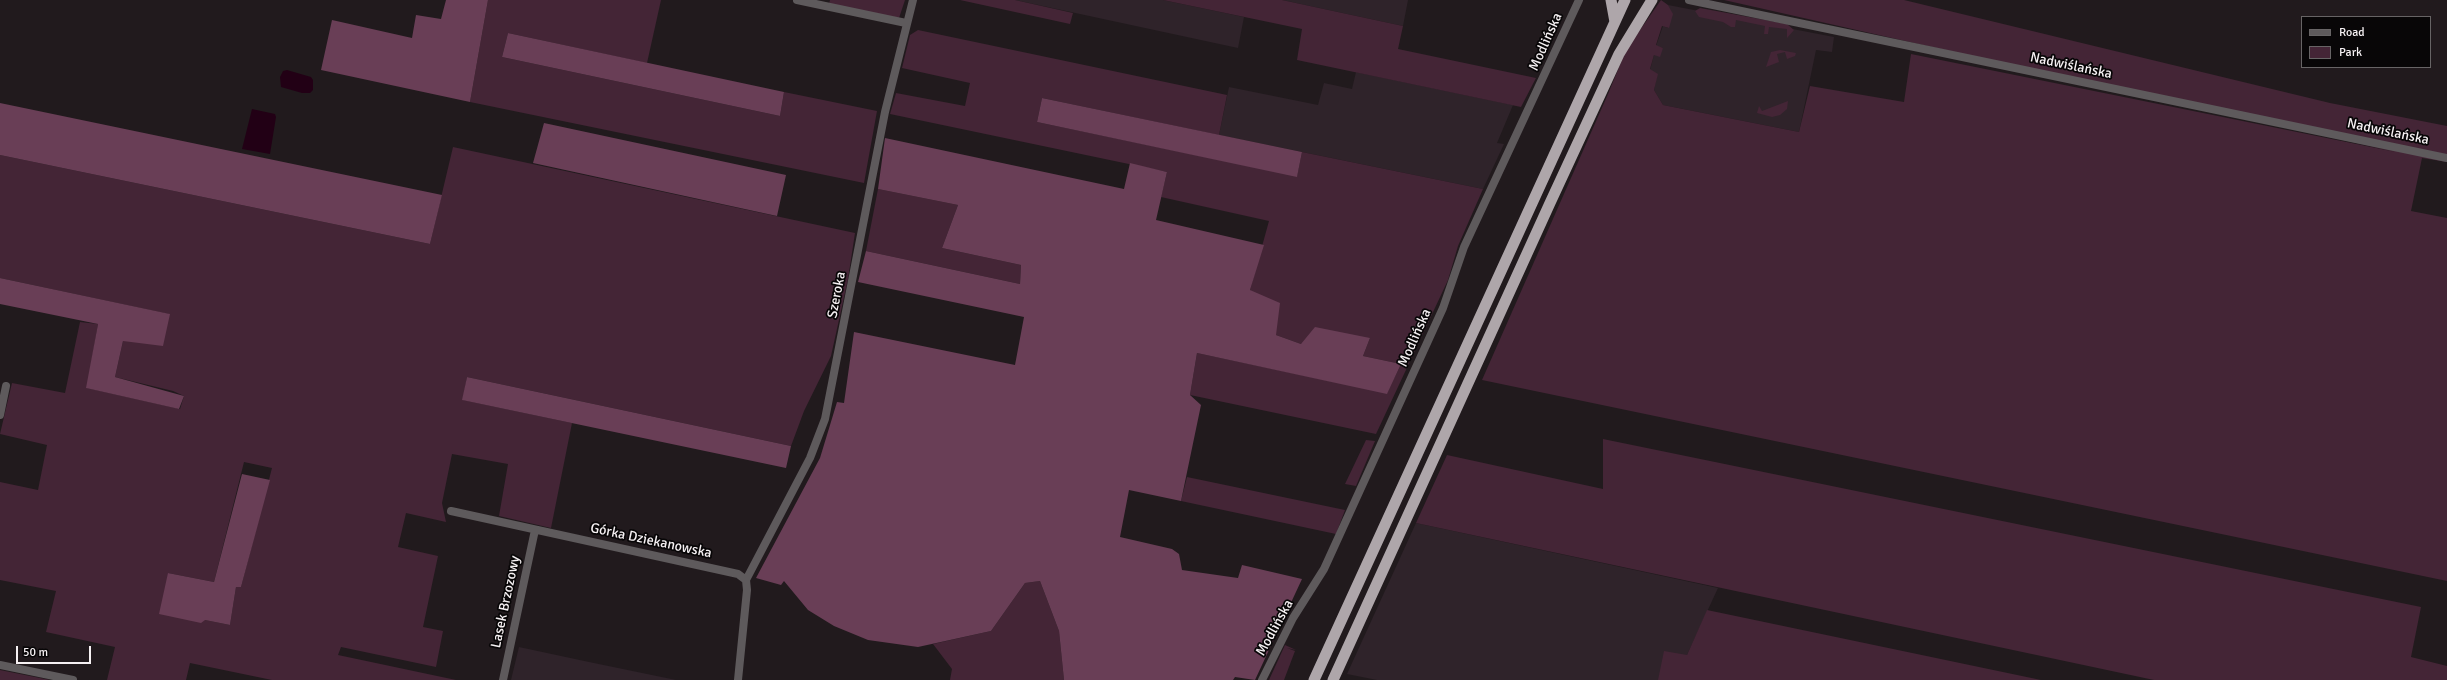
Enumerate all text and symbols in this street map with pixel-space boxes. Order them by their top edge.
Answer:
street label: Modlińska [1526,10,1566,74]
legend [2301,16,2431,68]
text: Road [2339,25,2365,40]
text: Park [2339,45,2362,60]
street label: Nadwiślańska [2029,49,2113,83]
street label: Nadwiślańska [2346,115,2430,149]
street label: Szeroka [824,270,850,320]
street label: Modlińska [1395,306,1435,370]
street label: Górka Dziekanowska [589,520,713,562]
street label: Lasek Brzozowy [488,554,524,650]
street label: Modlińska [1253,597,1297,659]
scale bar [18,638,93,664]
text: 50 m [23,645,48,660]

